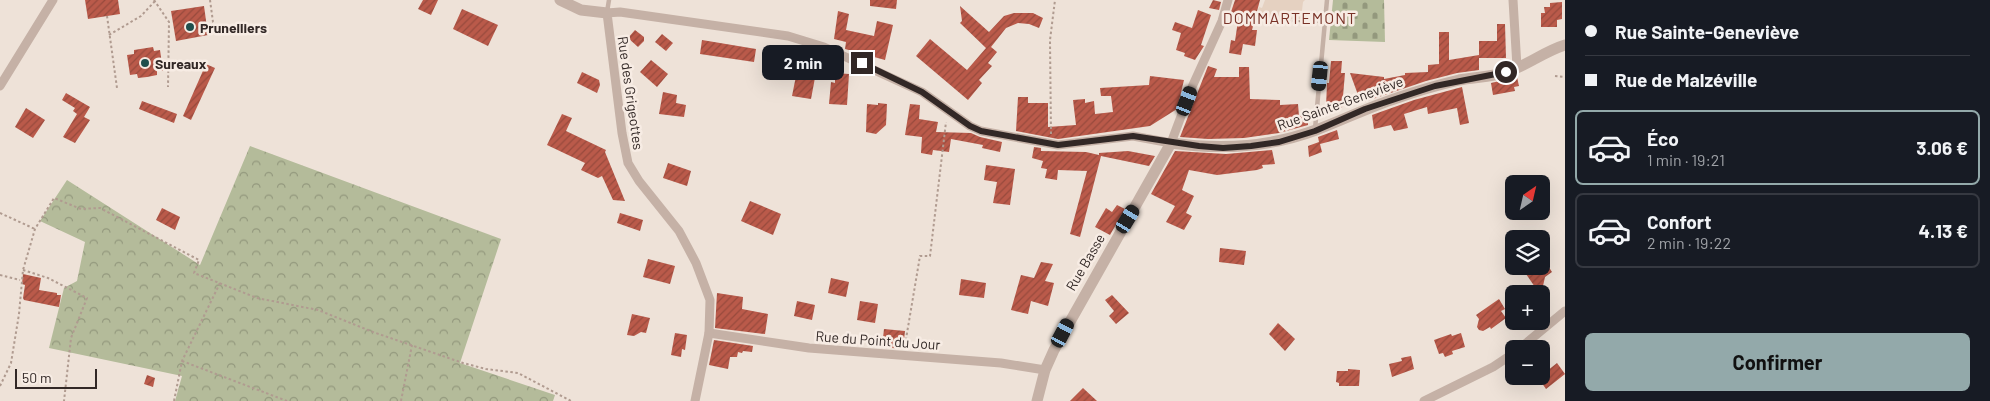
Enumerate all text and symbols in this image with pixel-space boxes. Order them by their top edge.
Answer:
district label: DOMMARTEMONT [1223,8,1357,27]
place label: Prunelliers [200,19,267,36]
text: Rue Sainte-Geneviève [1615,20,1799,43]
marker: Prunelliers [184,21,196,33]
street label: Rue des Grigeottes [615,35,647,151]
callout: 2 min [762,46,844,80]
route end [851,52,873,74]
text: 2 min [784,53,822,72]
place label: Sureaux [155,55,207,72]
marker: Sureaux [139,57,151,69]
car [1310,60,1329,92]
route start [1495,61,1517,83]
text: Rue de Malzéville [1615,68,1757,91]
street label: Rue Sainte-Geneviève [1275,72,1405,134]
car [1174,84,1199,118]
icon: car [1587,125,1632,170]
text: Éco [1647,127,1679,150]
text: 3.06 € [1916,136,1968,159]
text: 1 min · 19:21 [1647,150,1725,169]
north arrow [1505,175,1550,220]
map controls [1505,175,1550,385]
car [1113,202,1142,236]
icon: car [1587,208,1632,253]
text: Confort [1647,210,1711,233]
text: 4.13 € [1919,219,1968,242]
button: layers [1505,230,1550,275]
street label: Rue Basse [1062,231,1108,293]
text: 2 min · 19:22 [1647,233,1731,252]
button: + [1505,285,1550,330]
car [1049,316,1076,350]
street label: Rue du Point du Jour [815,327,941,353]
button: Confirmer [1585,333,1970,391]
button: − [1505,340,1550,385]
scale bar [15,366,98,389]
text: 50 m [22,369,51,386]

